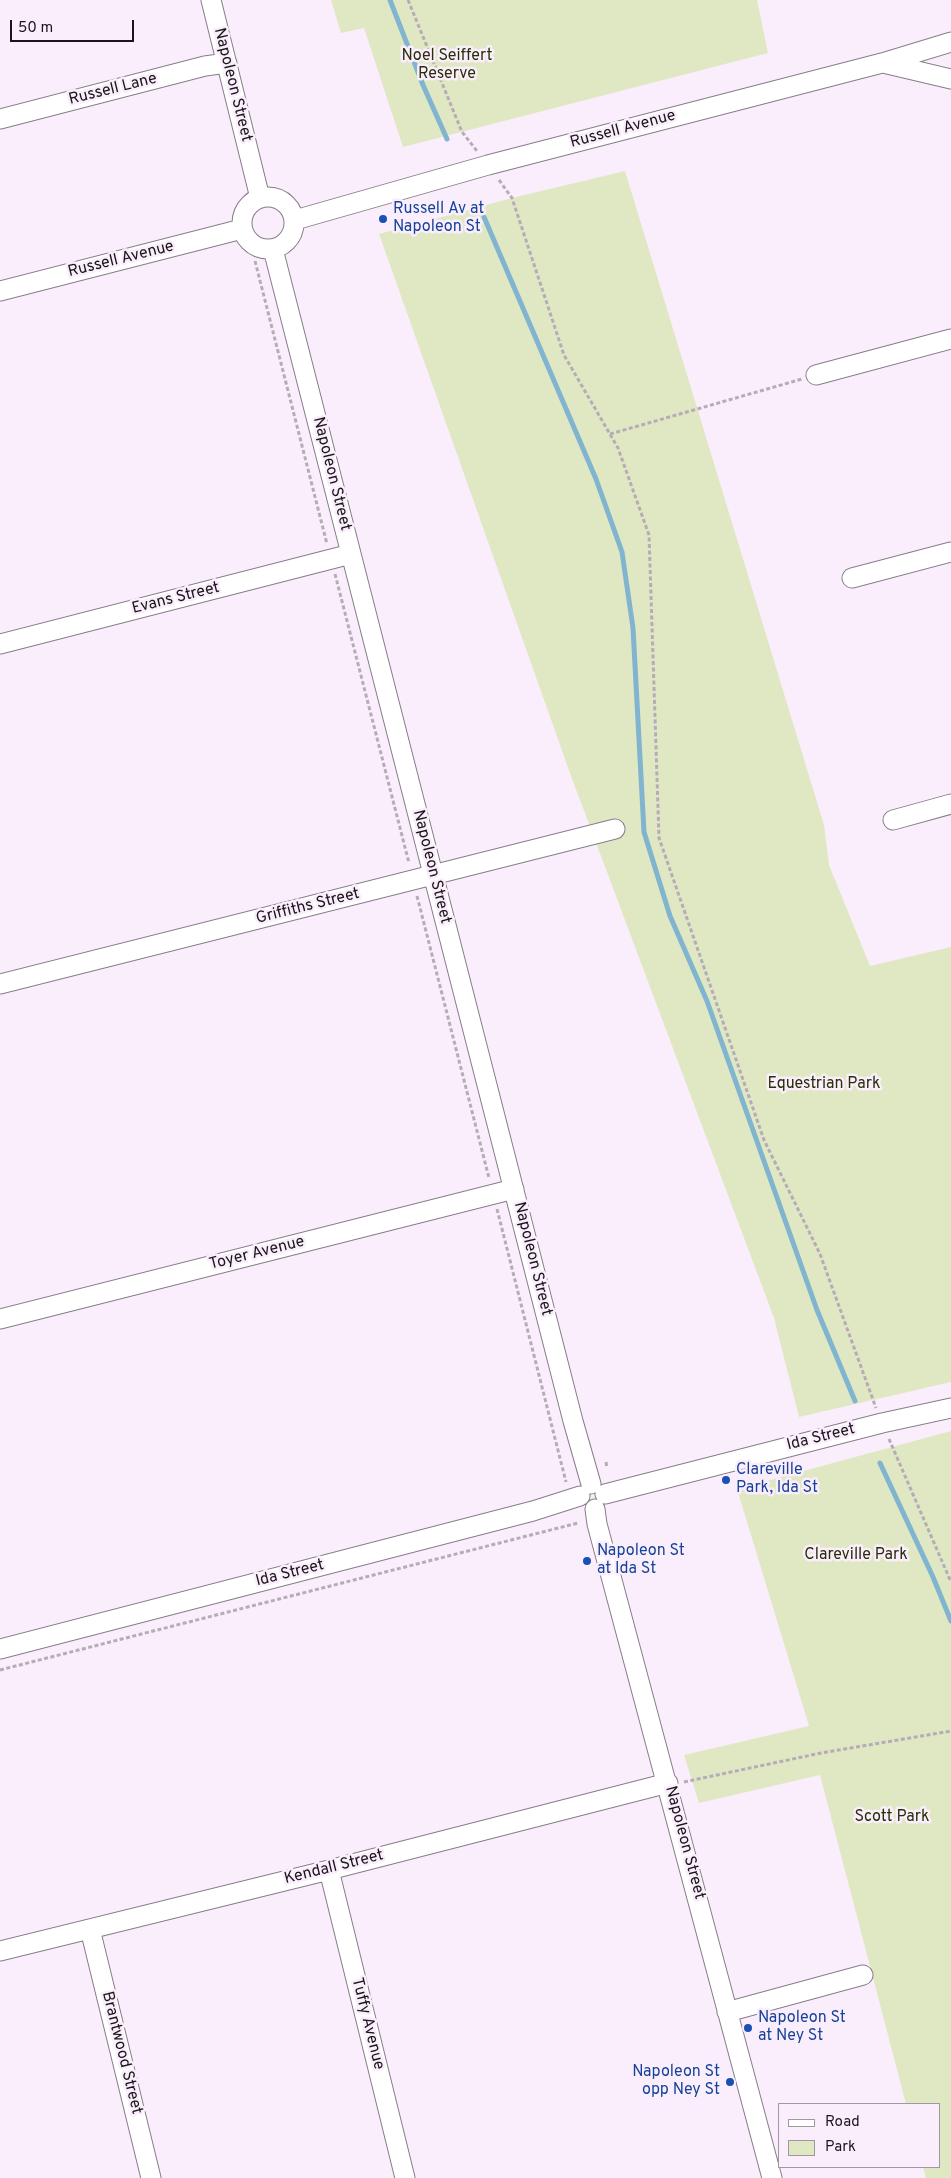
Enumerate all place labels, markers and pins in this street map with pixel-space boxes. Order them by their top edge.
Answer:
place label: Russell Av at Napoleon St [393,200,484,238]
marker: Russell Av at Napoleon St [377,213,389,225]
place label: Clareville Park, Ida St [736,1461,818,1499]
marker: Clareville Park, Ida St [720,1474,732,1486]
place label: Napoleon St at Ida St [597,1542,685,1580]
marker: Napoleon St at Ida St [581,1555,593,1567]
place label: Napoleon St at Ney St [758,2009,846,2047]
marker: Napoleon St at Ney St [742,2022,754,2034]
place label: Napoleon St opp Ney St [632,2063,720,2101]
marker: Napoleon St opp Ney St [724,2076,736,2088]

